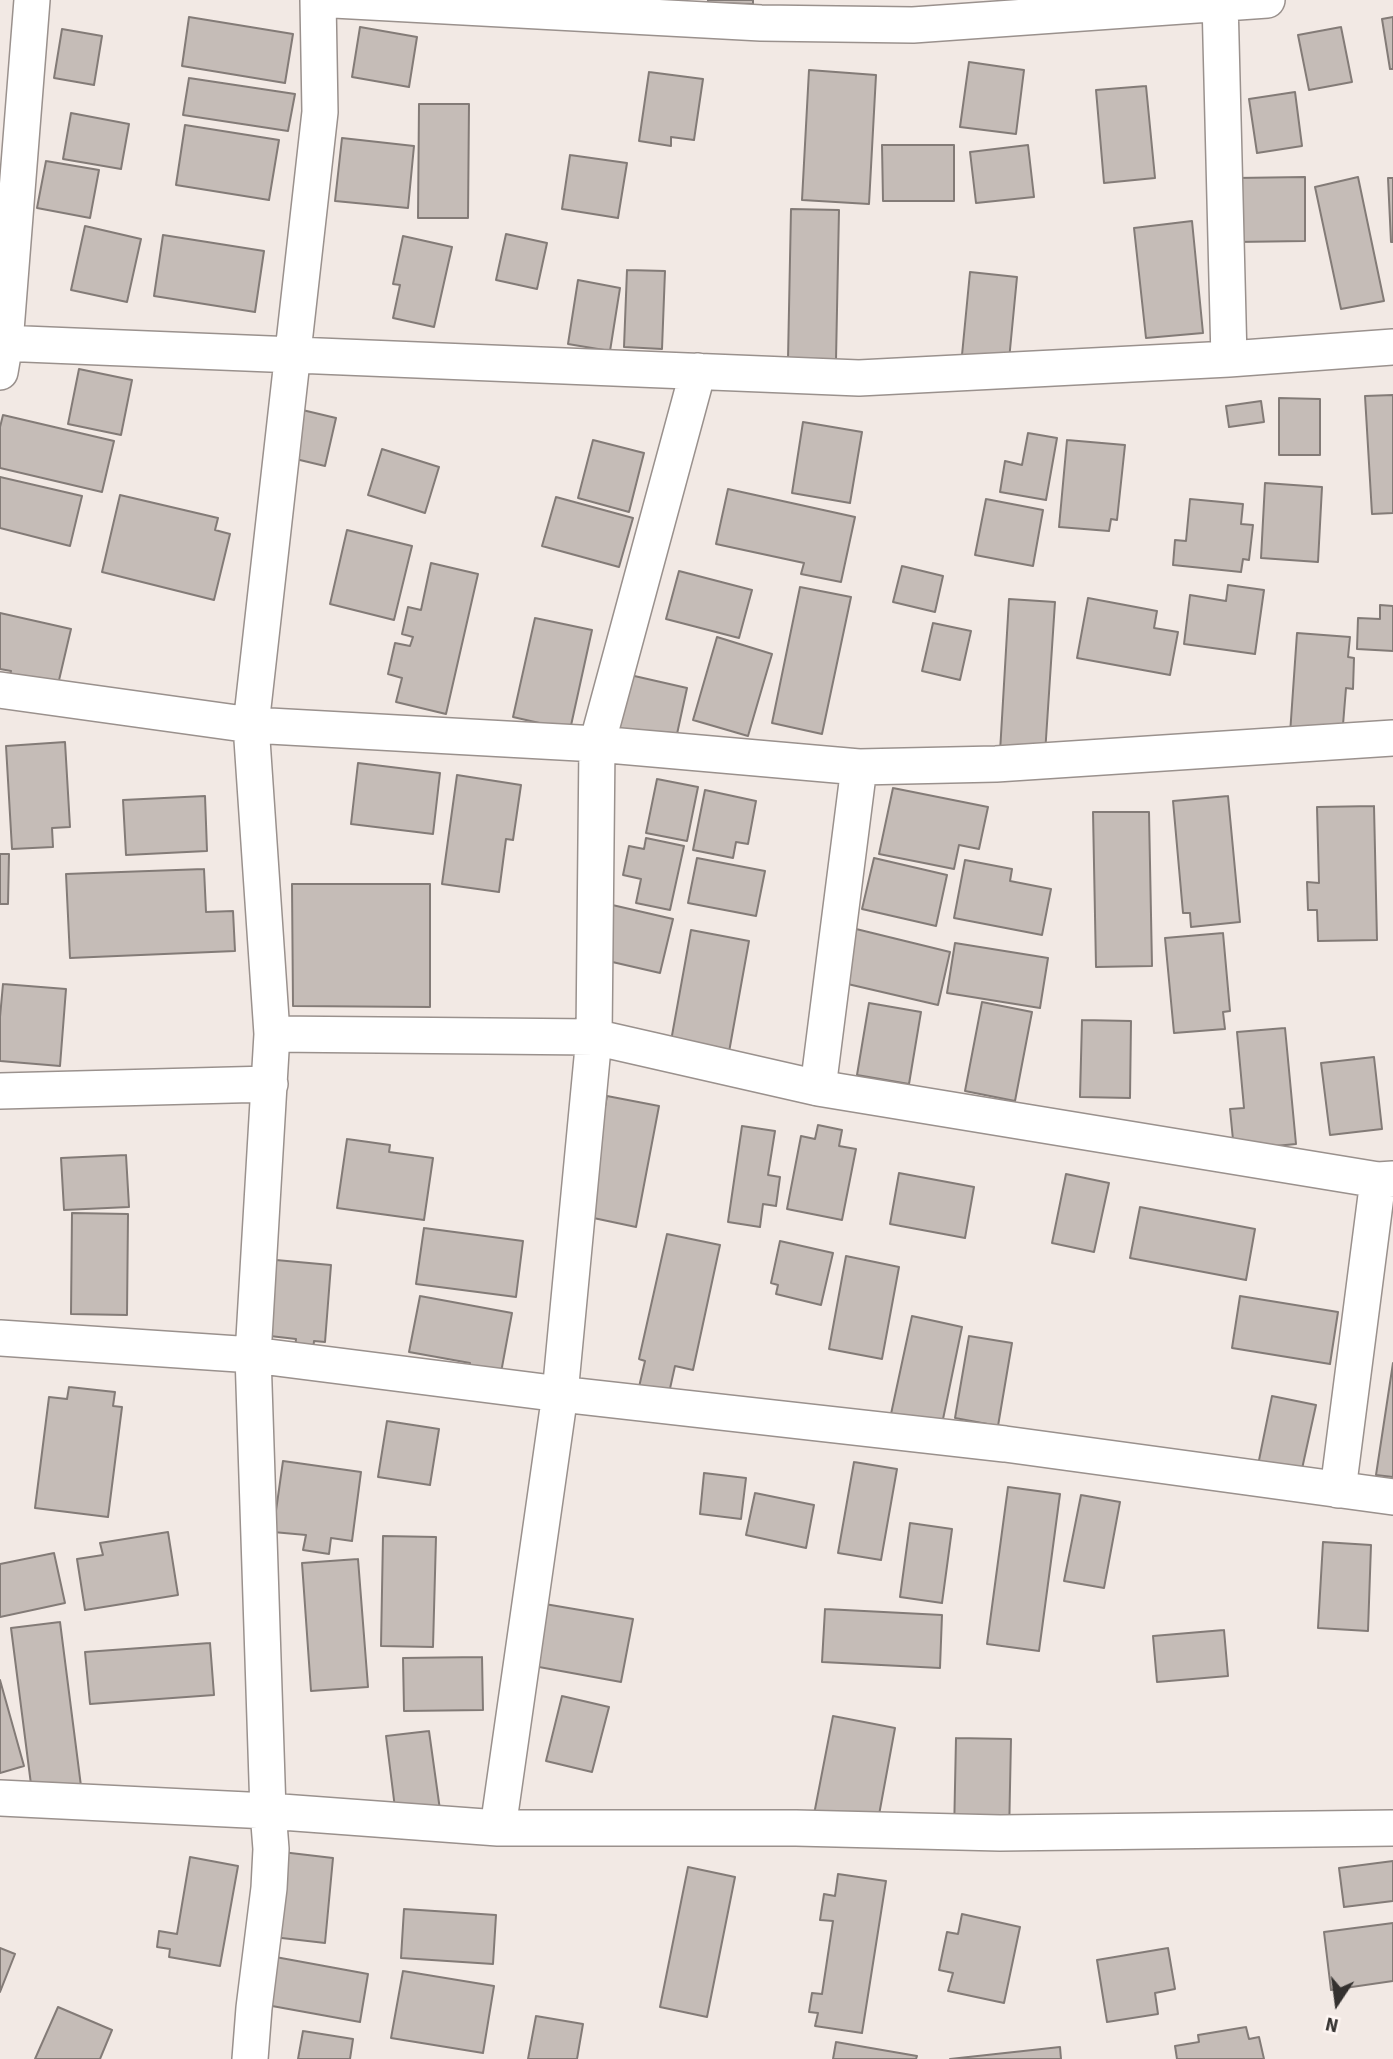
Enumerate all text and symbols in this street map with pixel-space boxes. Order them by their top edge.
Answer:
north arrow [1302,1968,1372,2038]
text: N [1323,2009,1341,2039]

